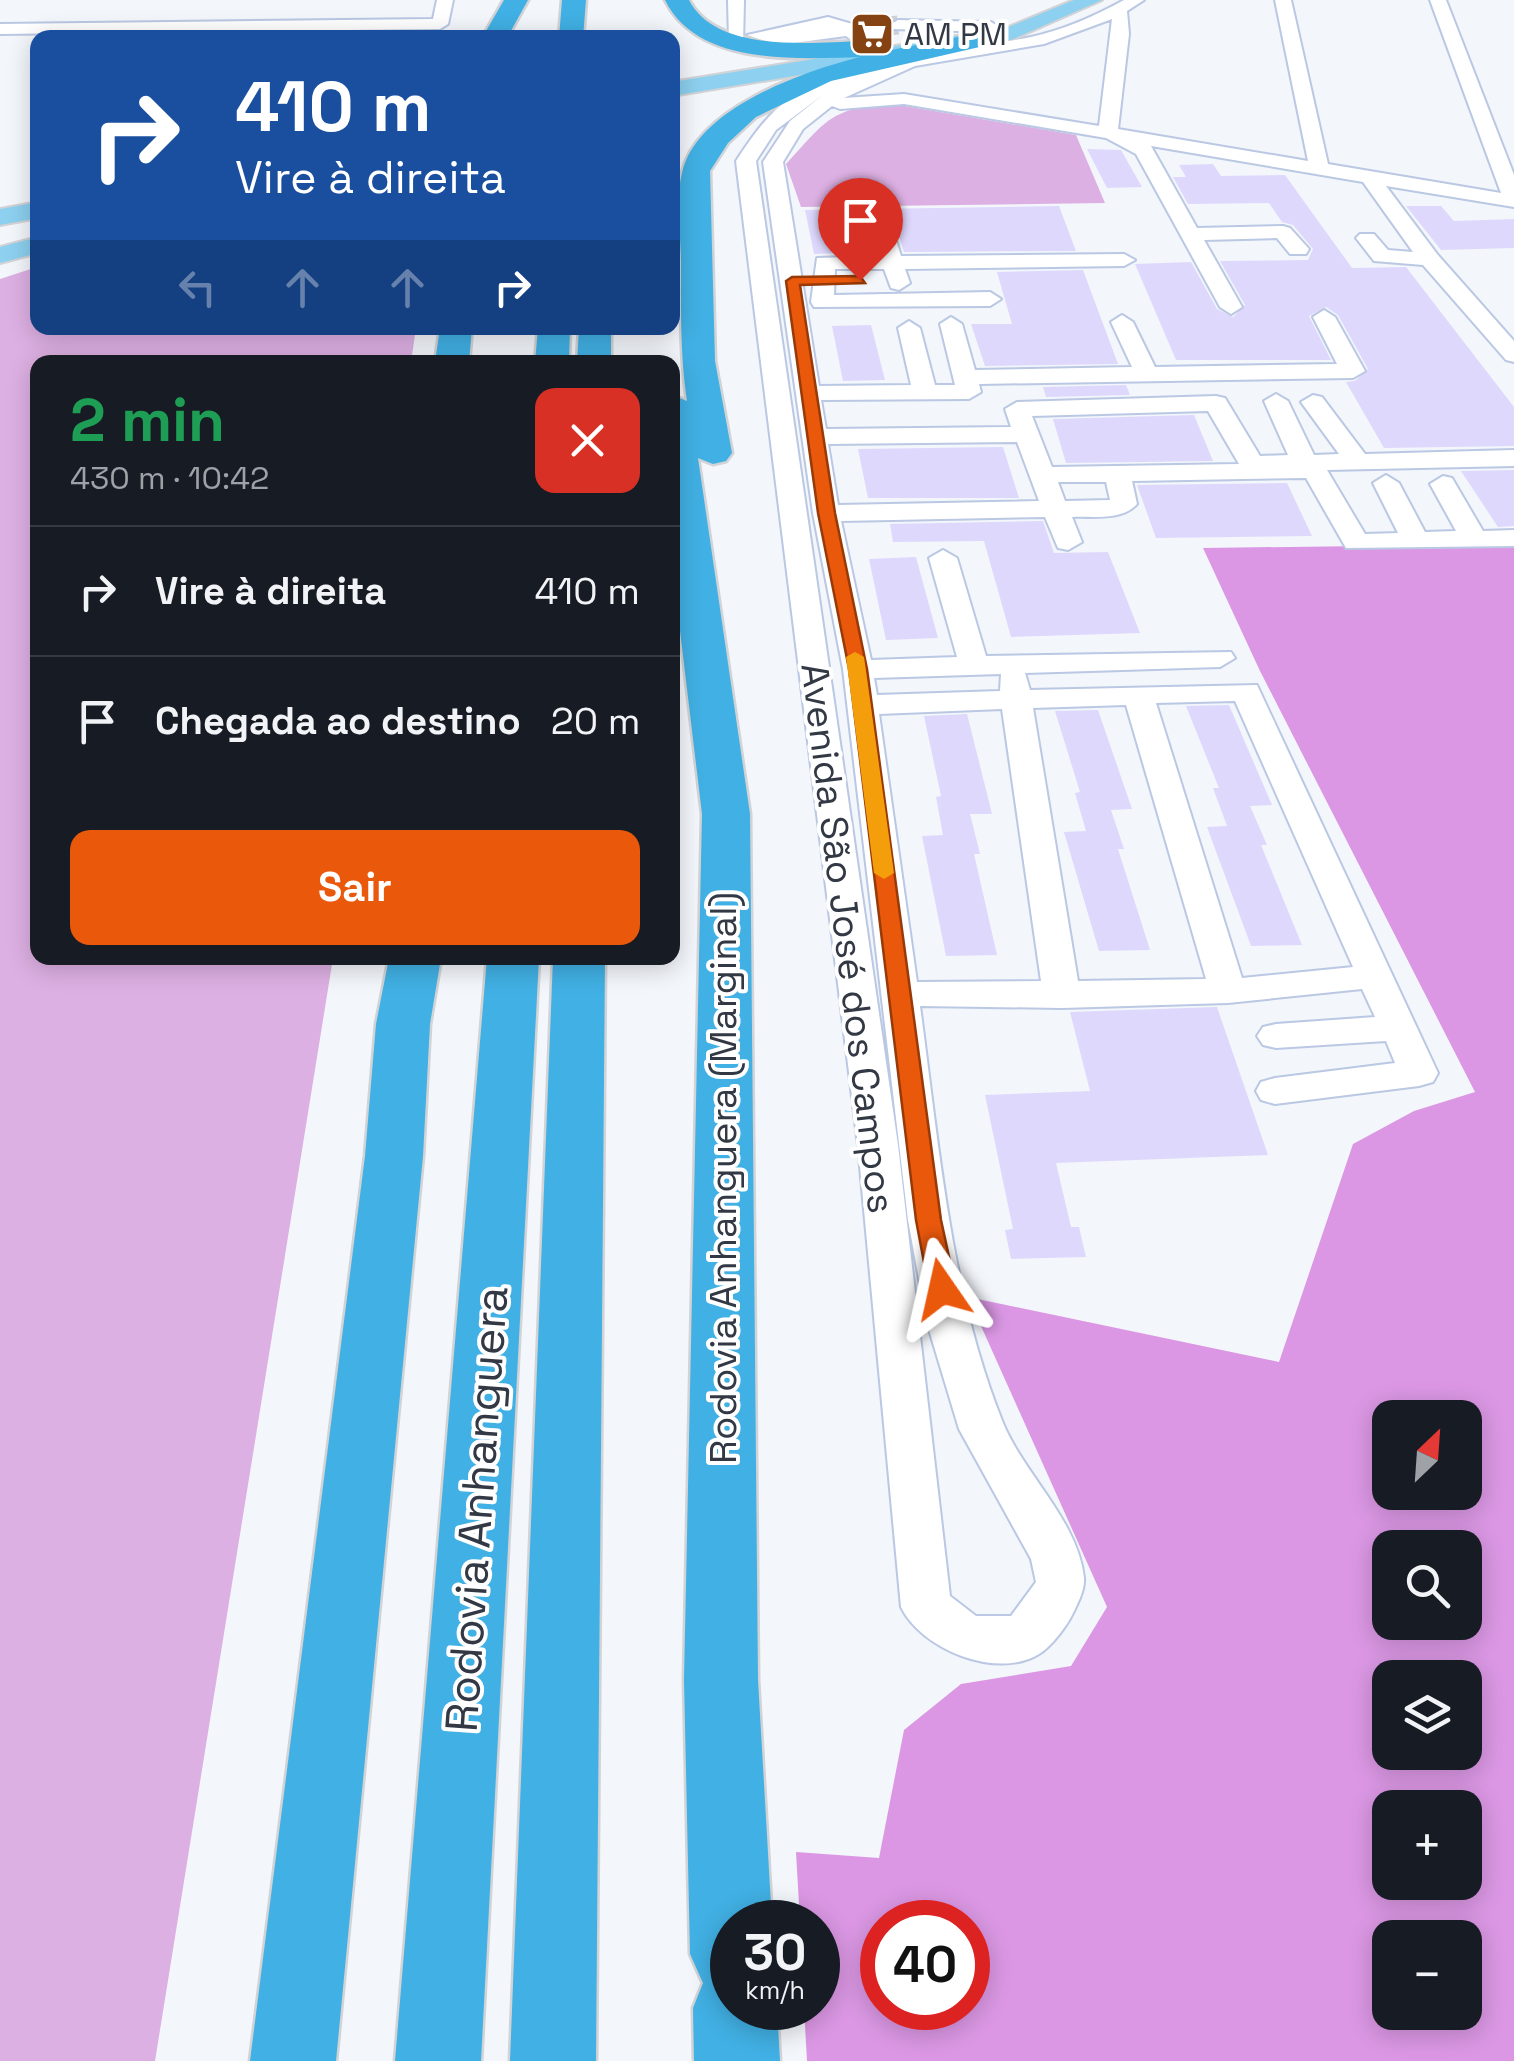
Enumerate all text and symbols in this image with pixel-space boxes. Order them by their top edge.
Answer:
supermarket icon: AM PM [849,11,895,57]
place label: AM PM [904,14,1007,54]
text: 410 m [235,62,431,151]
icon: right [70,70,200,200]
text: Vire à direita [235,149,506,206]
pin [818,178,903,281]
icon: arrive [833,193,888,248]
icon: left [170,260,225,315]
icon: ahead [275,260,330,315]
icon: ahead [380,260,435,315]
icon: right [485,260,540,315]
text: 2 min [70,382,225,459]
button: close [535,388,640,493]
text: 430 m · 10:42 [70,458,269,498]
icon: right [70,564,125,619]
text: Vire à direita [155,567,386,615]
text: 410 m [534,567,640,615]
street label: Avenida São José dos Campos [790,660,906,1216]
icon: arrive [70,694,125,749]
text: Chegada ao destino [155,697,521,745]
text: 20 m [551,697,641,745]
button: Sair [70,830,640,945]
street label: Rodovia Anhanguera (Marginal) [699,892,747,1464]
position arrow [890,1237,994,1341]
street label: Rodovia Anhanguera [433,1284,520,1734]
north arrow [1372,1400,1482,1510]
map controls [1372,1400,1482,2030]
button: search [1372,1530,1482,1640]
button: layers [1372,1660,1482,1770]
button: + [1372,1790,1482,1900]
speed limit sign: 40 [860,1900,990,2030]
button: − [1372,1920,1482,2030]
text: 30 [744,1921,806,1985]
text: km/h [745,1974,805,2006]

